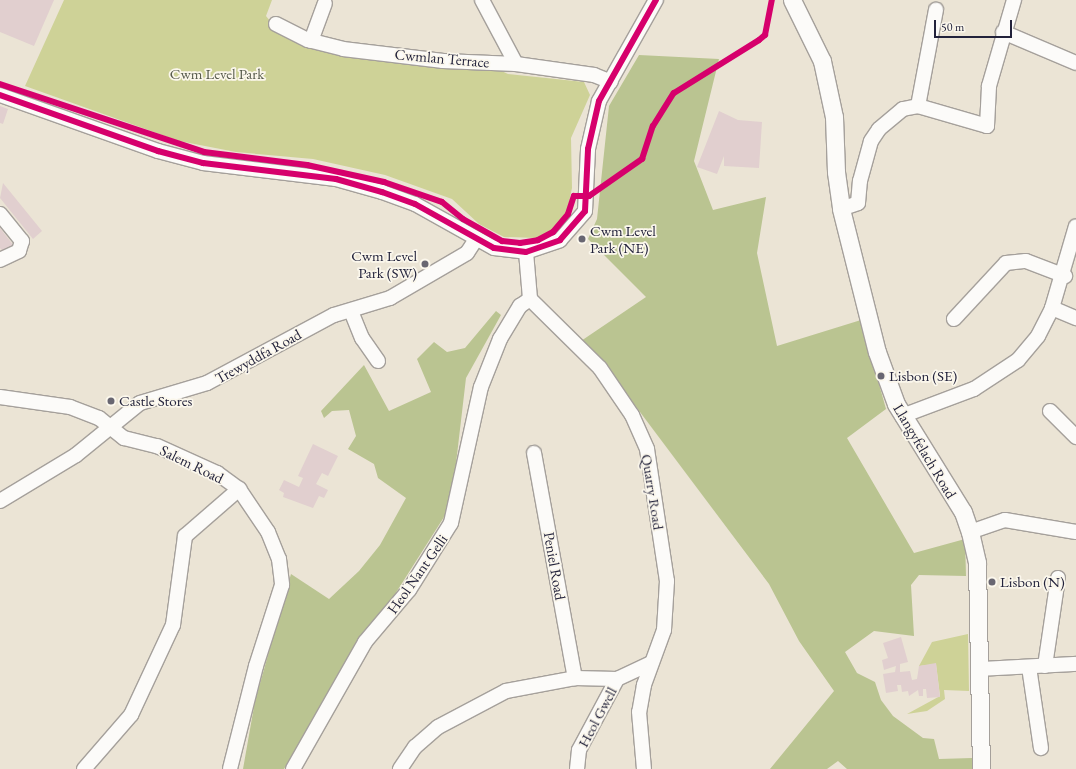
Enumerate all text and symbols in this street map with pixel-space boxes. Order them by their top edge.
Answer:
scale bar [936,12,1014,38]
text: 50 m [941,19,964,35]
street label: Cwmlan Terrace [394,45,490,71]
park label: Cwm Level Park [170,65,264,83]
place label: Cwm Level Park (NE) [590,221,656,256]
marker: Cwm Level Park (NE) [577,234,587,244]
place label: Cwm Level Park (SW) [351,246,417,281]
marker: Cwm Level Park (SW) [420,259,430,269]
street label: Trewyddfa Road [212,325,304,387]
place label: Lisbon (SE) [889,367,957,385]
marker: Lisbon (SE) [876,371,886,381]
place label: Castle Stores [119,392,192,410]
marker: Castle Stores [106,396,116,406]
street label: Llangyfelach Road [890,400,960,502]
street label: Salem Road [157,441,227,487]
street label: Quarry Road [638,453,668,531]
street label: Heol Nant Gelli [383,531,451,617]
street label: Peniel Road [540,531,570,601]
place label: Lisbon (N) [1000,573,1065,591]
marker: Lisbon (N) [987,577,997,587]
street label: Heol Gwell [574,684,620,750]

